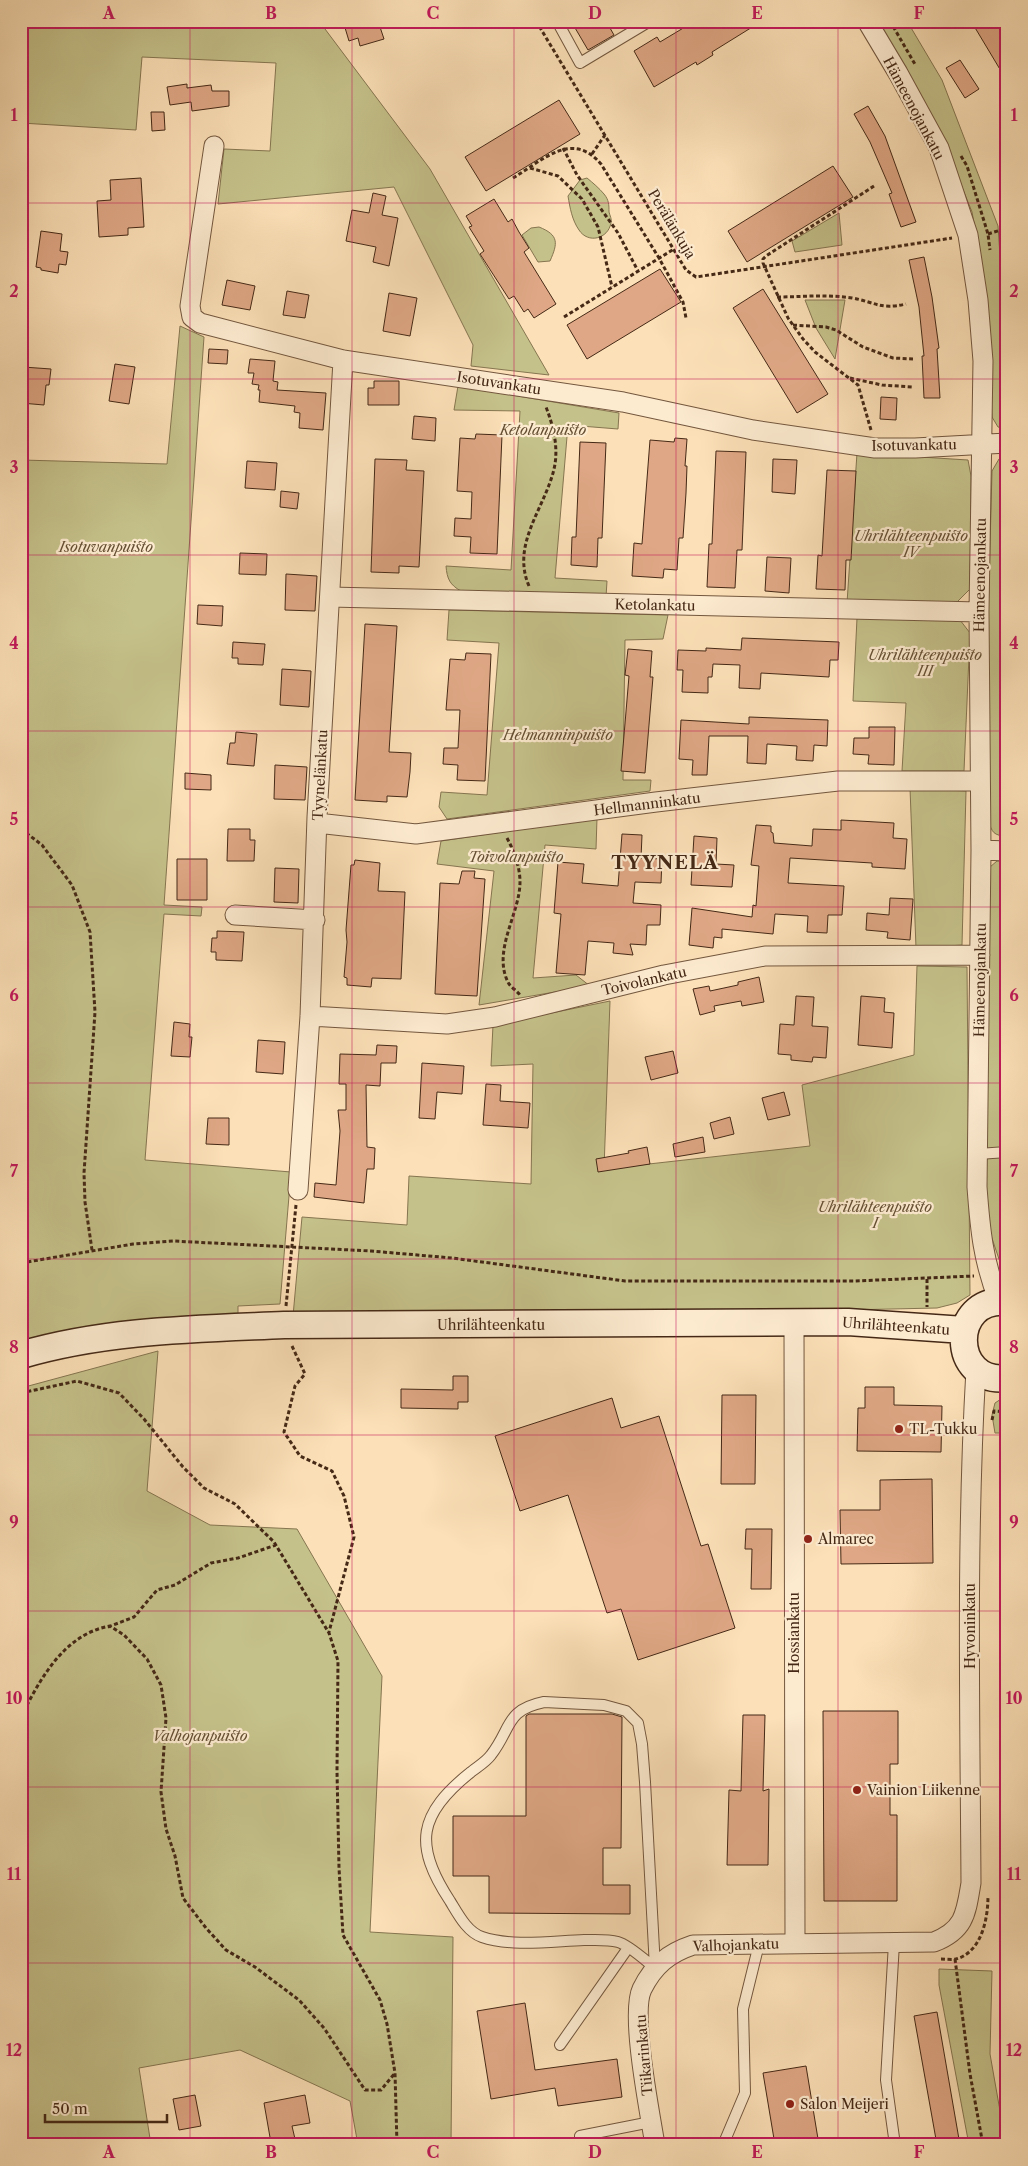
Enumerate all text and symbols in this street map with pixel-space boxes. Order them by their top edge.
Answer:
text: A [102,3,116,23]
text: B [265,3,277,23]
text: C [427,3,439,23]
text: D [588,3,602,23]
text: E [751,3,763,23]
text: F [914,3,925,23]
street label: Hämeenojankatu [879,53,949,163]
text: 1 [10,105,18,125]
text: 1 [1010,105,1018,125]
street label: Perälänkuja [644,186,700,263]
text: 2 [9,281,19,301]
text: 2 [1009,281,1019,301]
street label: Isotuvankatu [455,367,543,399]
park label: Ketolanpuisto [499,421,587,439]
street label: Isotuvankatu [871,435,957,455]
text: 3 [9,457,19,477]
text: 3 [1009,457,1019,477]
street label: Hämeenojankatu [970,517,990,632]
park label: Uhrilähteenpuisto IV [854,527,968,561]
park label: Isotuvanpuisto [58,538,153,556]
street label: Ketolankatu [614,595,696,615]
text: 4 [9,633,19,653]
text: 4 [1009,633,1019,653]
park label: Uhrilähteenpuisto III [868,646,982,680]
park label: Helmanninpuisto [502,726,613,744]
street label: Tyynelänkatu [309,729,331,821]
street label: Hellmanninkatu [593,788,702,819]
text: 5 [10,809,19,829]
text: 5 [1010,809,1019,829]
park label: Toivolanpuisto [468,848,564,866]
district label: TYYNELÄ [611,851,719,874]
street label: Hämeenojankatu [970,922,990,1037]
street label: Toivolankatu [600,962,689,1000]
text: 6 [9,985,19,1005]
text: 6 [1009,985,1019,1005]
text: 7 [10,1161,19,1181]
text: 7 [1010,1161,1019,1181]
park label: Uhrilähteenpuisto I [818,1198,932,1232]
street label: Uhrilähteenkatu [841,1313,951,1339]
street label: Uhrilähteenkatu [437,1316,545,1334]
text: 8 [9,1337,19,1357]
text: 8 [1009,1337,1019,1357]
place label: TL-Tukku [909,1420,978,1438]
marker: TL-Tukku [893,1423,905,1435]
text: 9 [9,1512,19,1532]
text: 9 [1009,1512,1019,1532]
place label: Almarec [817,1530,874,1548]
marker: Almarec [802,1533,814,1545]
street label: Hyvoninkatu [961,1583,979,1669]
street label: Hossiankatu [785,1592,803,1674]
text: 10 [5,1688,23,1708]
text: 10 [1005,1688,1023,1708]
park label: Valhojanpuisto [153,1727,248,1745]
place label: Vainion Liikenne [866,1781,980,1799]
marker: Vainion Liikenne [851,1784,863,1796]
text: 11 [7,1864,22,1884]
text: 11 [1007,1864,1022,1884]
street label: Valhojankatu [691,1934,780,1956]
street label: Tiikarinkatu [631,2013,657,2096]
text: 12 [6,2040,22,2060]
text: 12 [1006,2040,1022,2060]
scale bar [45,2091,168,2123]
place label: Salon Meijeri [800,2095,889,2113]
marker: Salon Meijeri [784,2098,796,2110]
text: 50 m [52,2099,88,2118]
text: A [102,2142,116,2162]
text: B [265,2142,277,2162]
text: C [427,2142,439,2162]
text: D [588,2142,602,2162]
text: E [751,2142,763,2162]
text: F [914,2142,925,2162]

